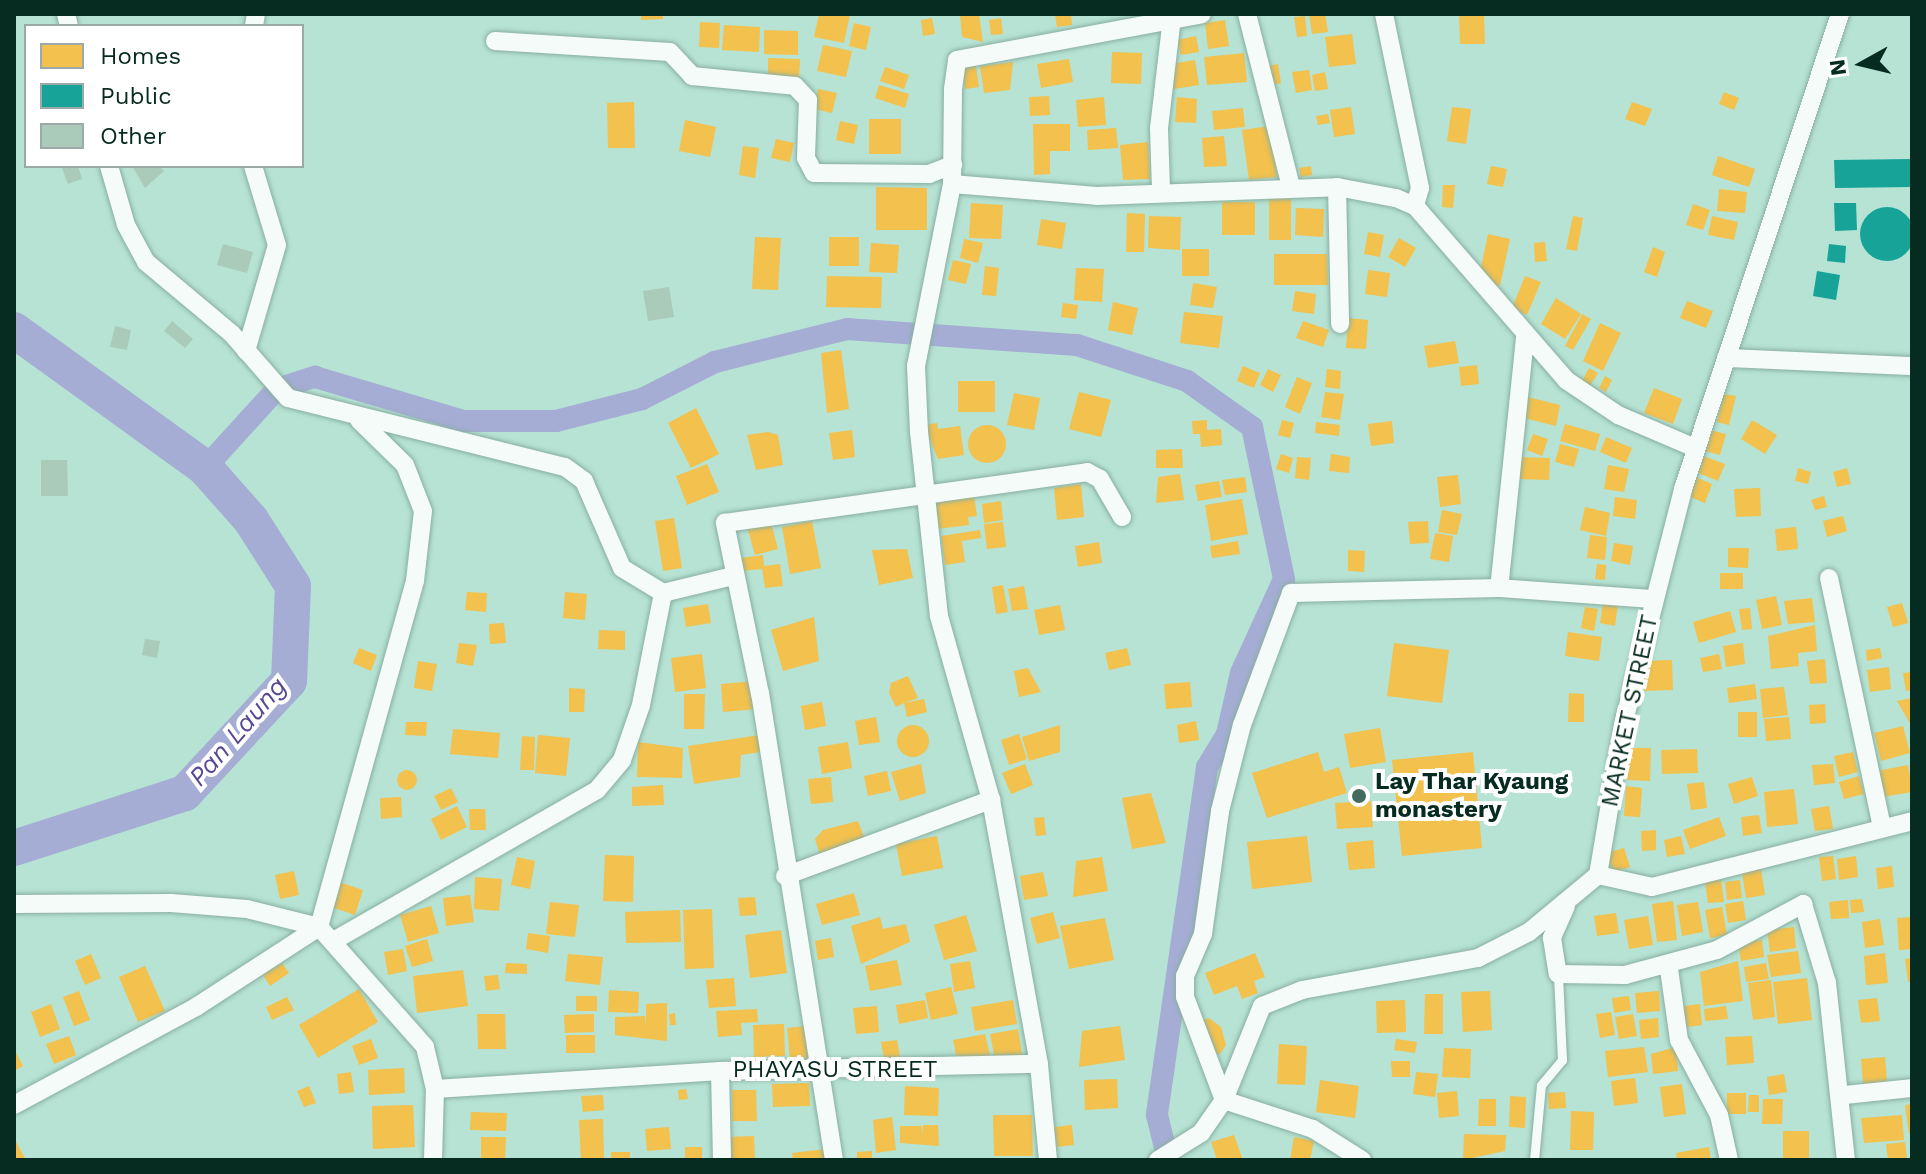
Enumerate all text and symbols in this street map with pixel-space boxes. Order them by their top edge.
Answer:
legend [24,24,304,168]
north arrow [1822,24,1902,104]
text: Homes [100,42,181,70]
text: N [1824,58,1851,77]
text: Public [100,82,172,110]
text: Other [100,122,167,150]
street label: MARKET STREET [1596,612,1664,810]
water label: Pan Laung [182,671,294,793]
place label: Lay Thar Kyaung monastery [1375,768,1569,824]
marker: Lay Thar Kyaung monastery [1350,787,1368,805]
street label: PHAYASU STREET [732,1056,938,1084]

